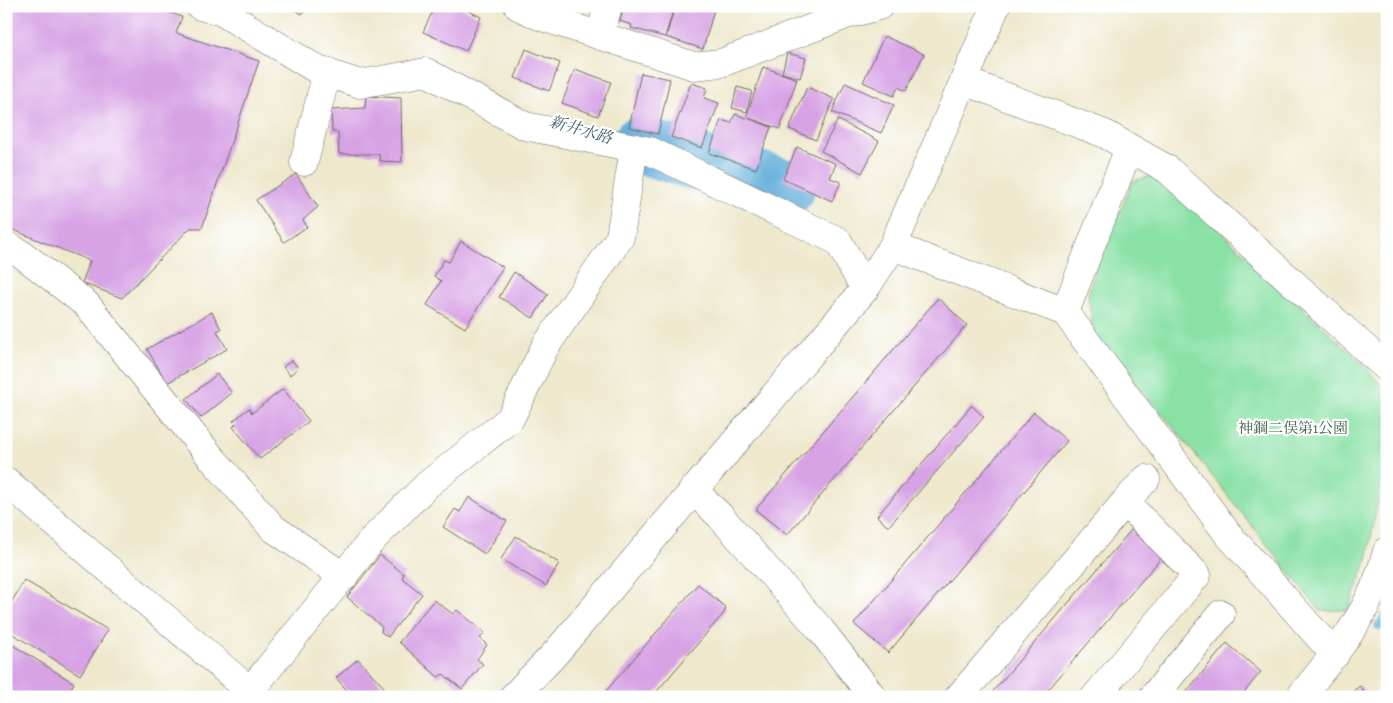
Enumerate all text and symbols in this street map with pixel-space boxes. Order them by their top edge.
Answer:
water label: 新井水路 [547,111,615,150]
park label: 神鋼二俣第1公園 [1238,418,1348,438]

